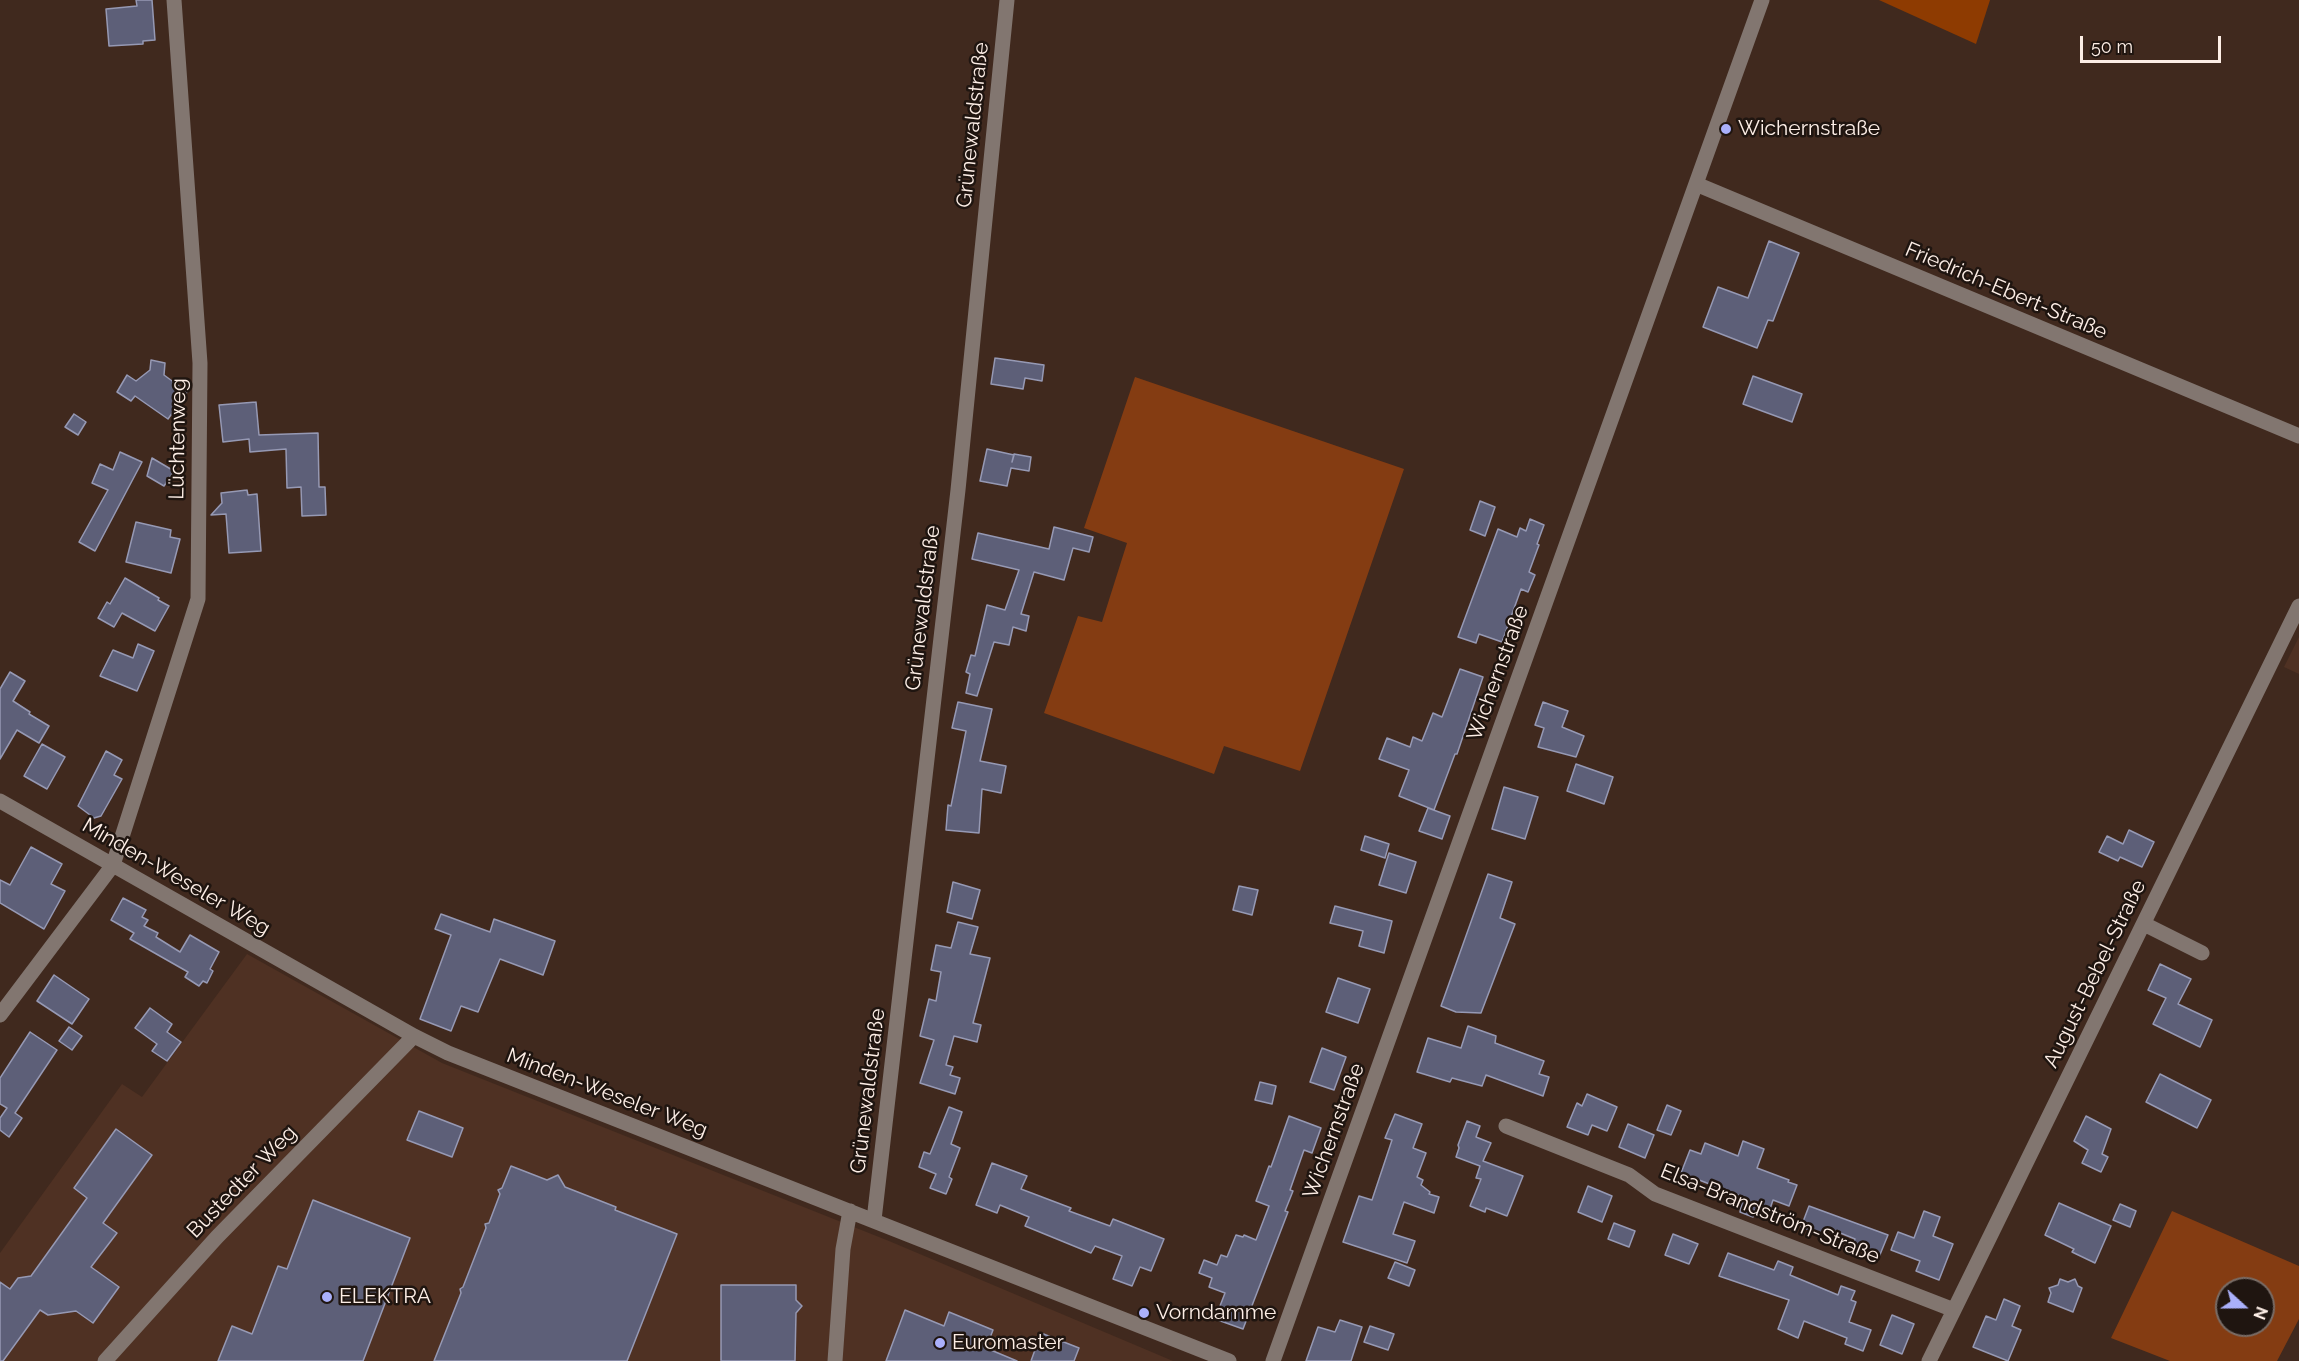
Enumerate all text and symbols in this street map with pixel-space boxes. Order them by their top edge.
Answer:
scale bar [2083,24,2224,62]
text: 50 m [2091,36,2133,57]
street label: Grünewaldstraße [952,41,994,209]
place label: Wichernstraße [1738,116,1880,142]
marker: Wichernstraße [1719,122,1733,136]
street label: Friedrich-Ebert-Straße [1901,237,2111,345]
street label: Lüchtenweg [164,378,192,500]
street label: Grünewaldstraße [900,524,946,692]
street label: Wichernstraße [1462,602,1534,744]
street label: Minden-Weseler Weg [77,813,275,941]
street label: August-Bebel-Straße [2039,876,2151,1072]
street label: Grünewaldstraße [845,1007,891,1175]
street label: Minden-Weseler Weg [503,1043,711,1143]
street label: Wichernstraße [1298,1060,1370,1202]
street label: Bustedter Weg [182,1121,302,1243]
street label: Elsa-Brandström-Straße [1657,1158,1883,1270]
north arrow [2215,1277,2275,1337]
place label: ELEKTRA [339,1284,431,1310]
marker: ELEKTRA [320,1290,334,1304]
place label: Vorndamme [1156,1300,1276,1326]
text: N [2249,1304,2271,1322]
marker: Vorndamme [1137,1306,1151,1320]
place label: Euromaster [952,1330,1064,1356]
marker: Euromaster [933,1336,947,1350]

